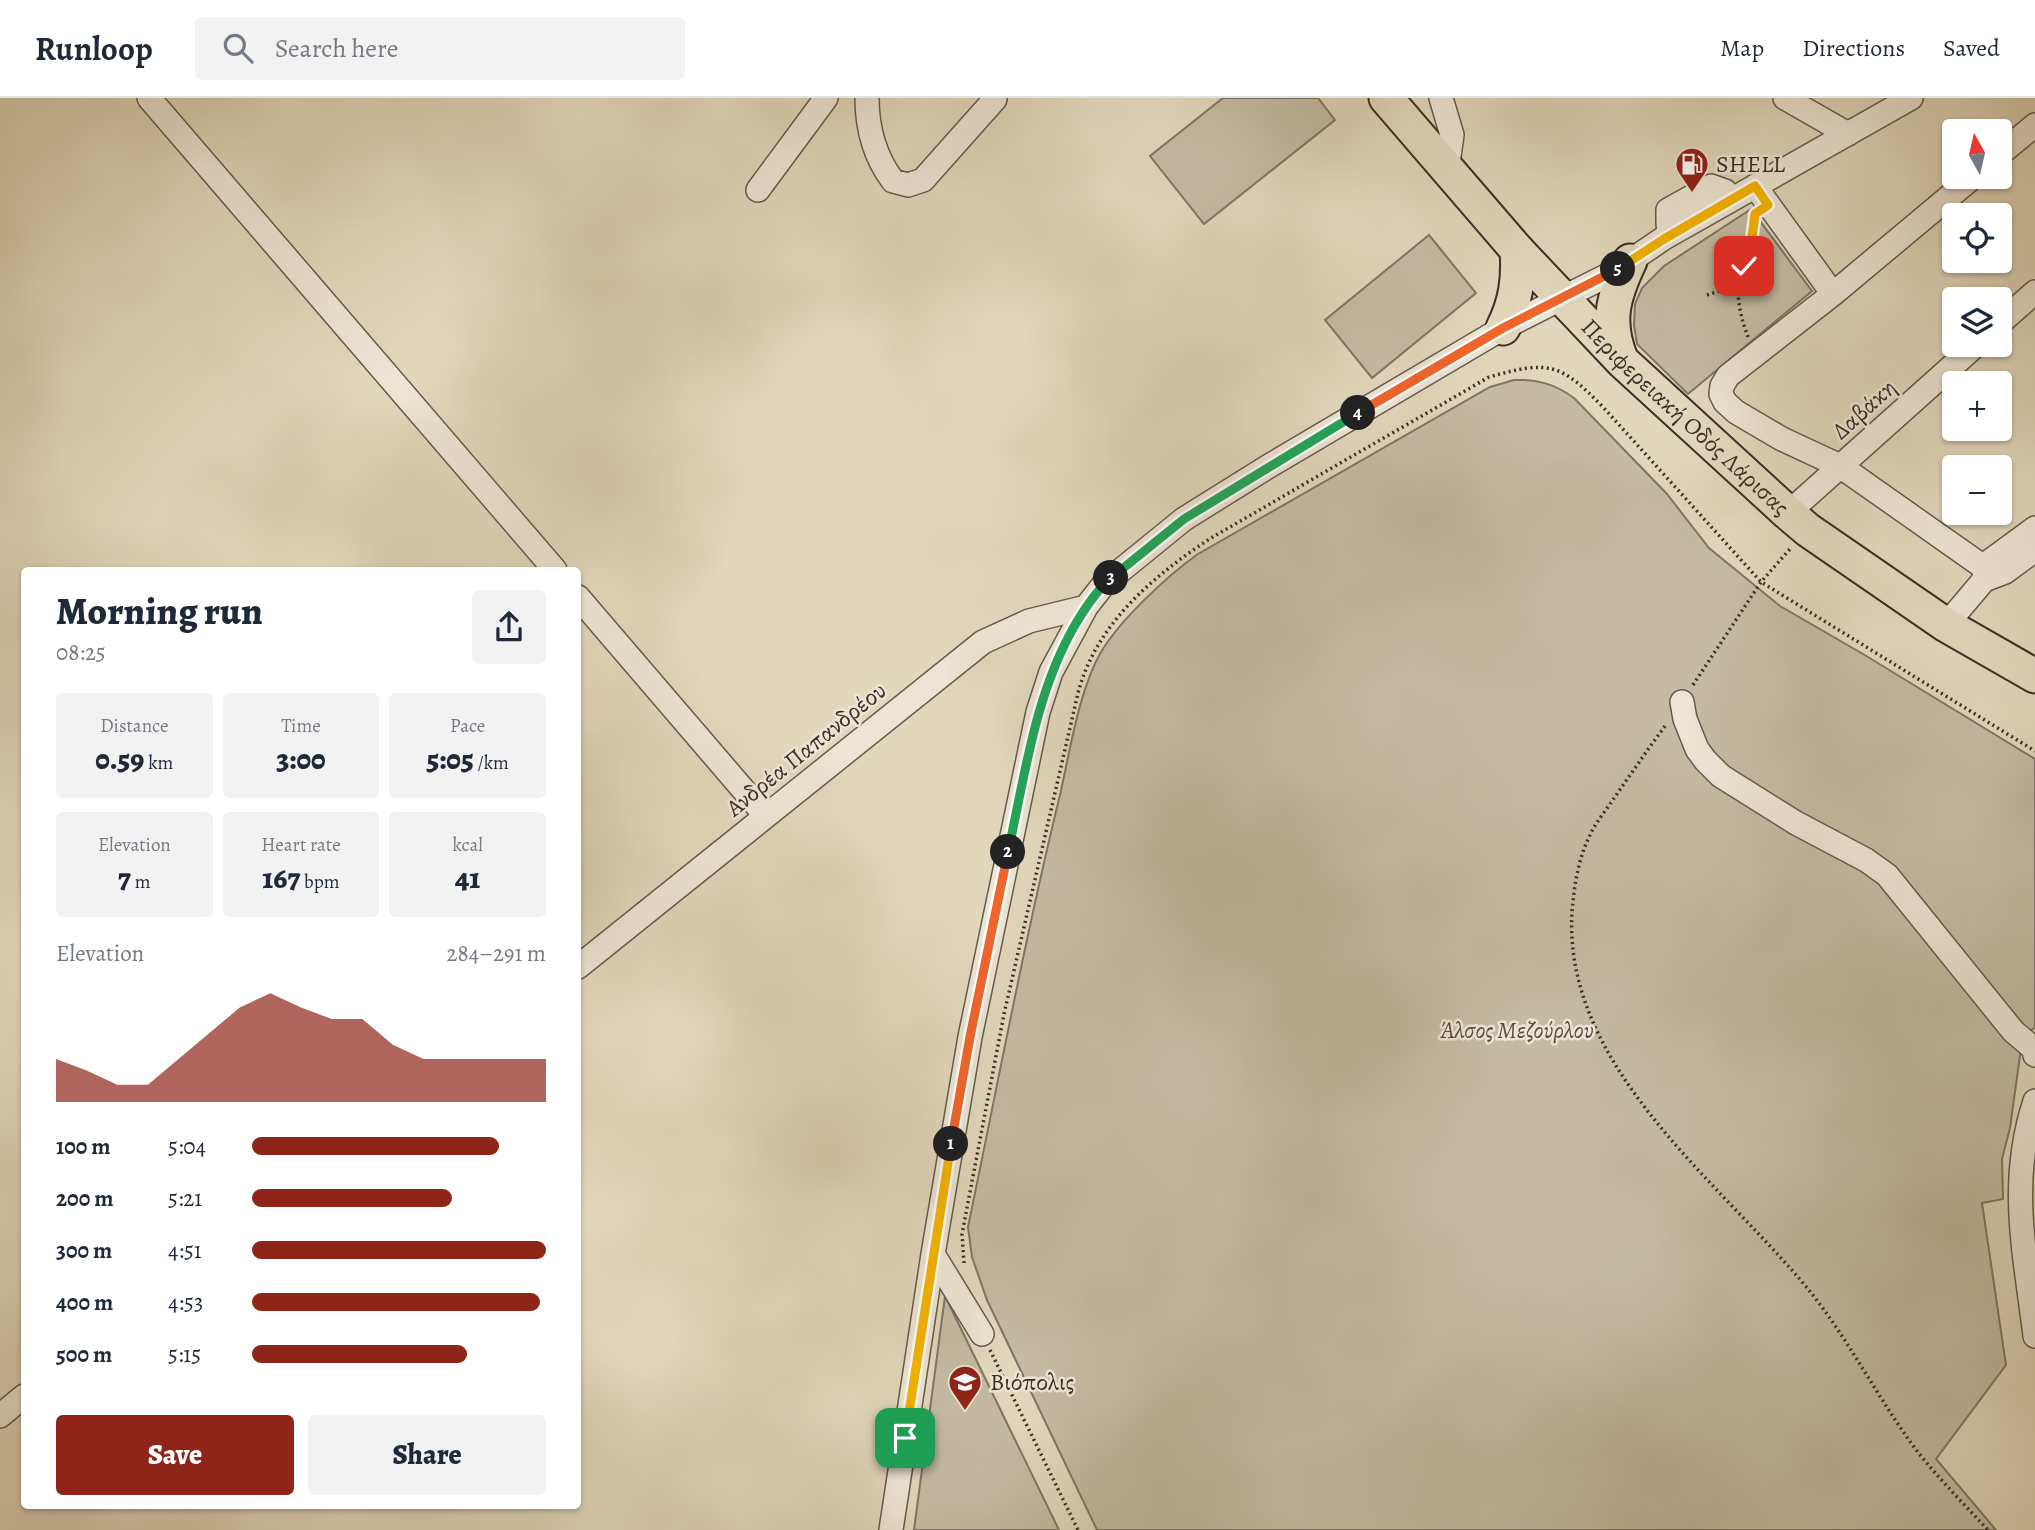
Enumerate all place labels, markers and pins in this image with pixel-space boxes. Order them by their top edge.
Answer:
fuel station icon: SHELL [1673,145,1711,194]
place label: SHELL [1716,148,1786,180]
pin [1714,236,1774,296]
pin: 5 [1600,252,1636,286]
pin: 4 [1340,396,1376,430]
pin: 3 [1094,560,1128,596]
pin: 2 [990,834,1026,870]
pin: 1 [934,1126,968,1162]
school or university icon: Βιόπολις [946,1363,984,1412]
place label: Βιόπολις [990,1366,1074,1398]
pin [875,1408,935,1468]

